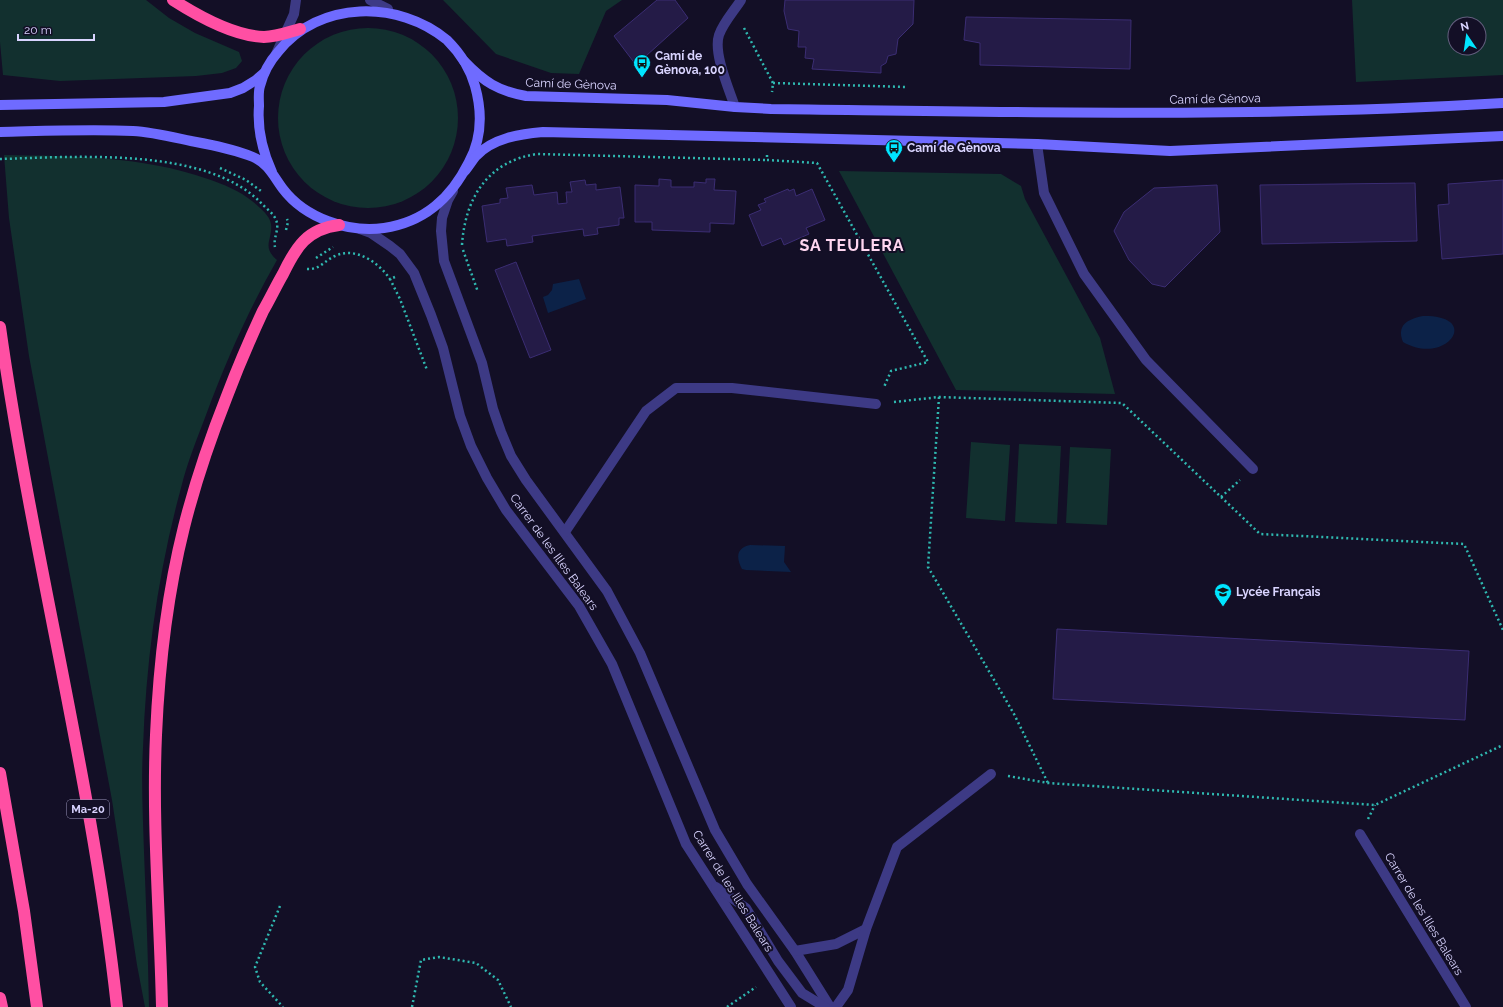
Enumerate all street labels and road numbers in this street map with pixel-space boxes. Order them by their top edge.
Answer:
street label: Camí de Gènova [525,75,617,93]
street label: Camí de Gènova [1169,91,1261,107]
street label: Carrer de les Illes Balears [507,491,601,613]
road number: Ma-20 [67,800,109,818]
street label: Carrer de les Illes Balears [690,828,776,954]
street label: Carrer de les Illes Balears [1382,850,1466,978]

